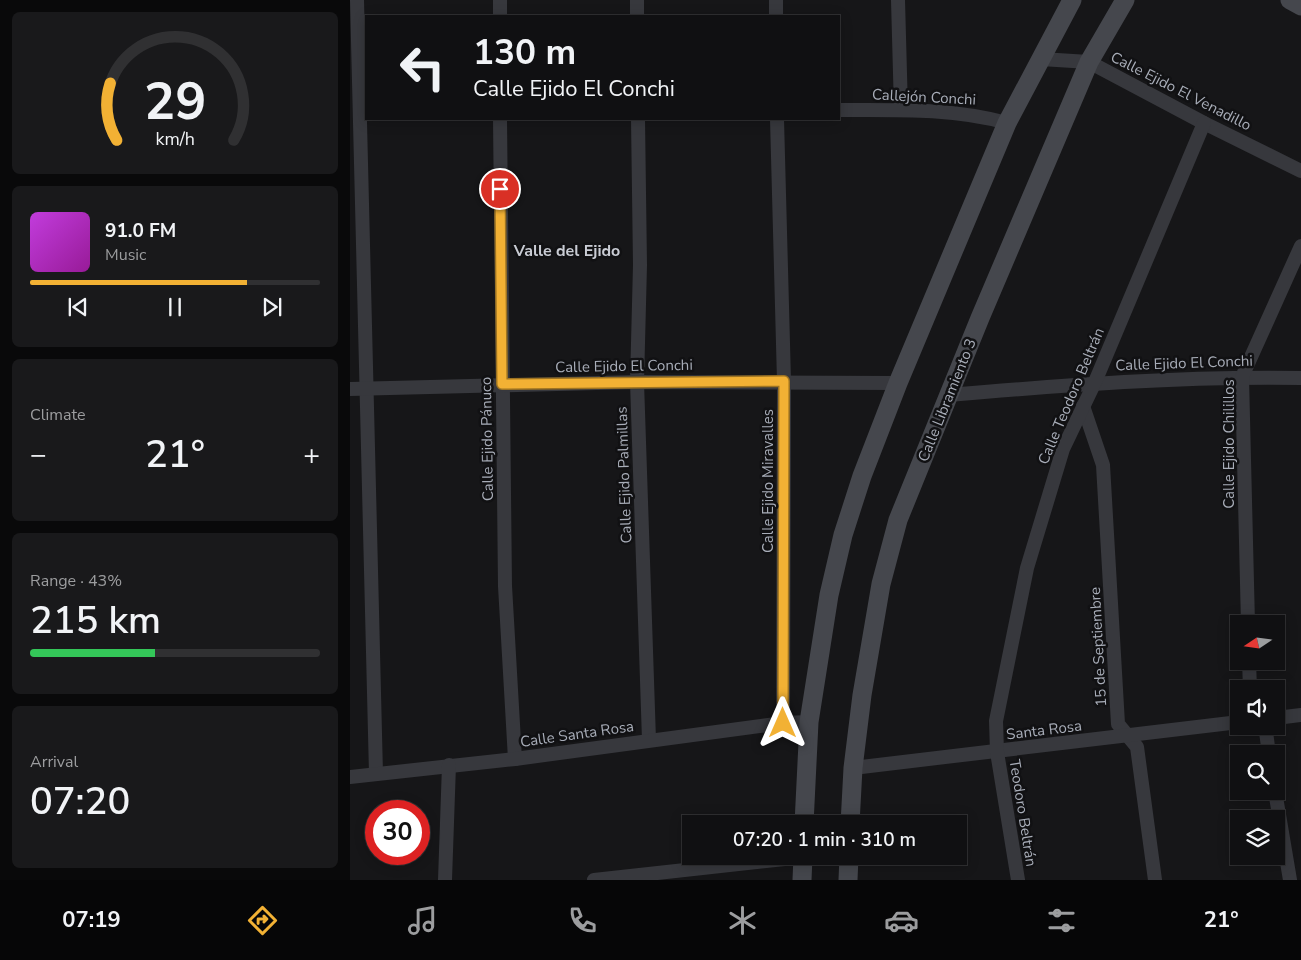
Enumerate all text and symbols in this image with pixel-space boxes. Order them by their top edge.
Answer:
text: 130 m [473,29,576,76]
icon: left [390,35,455,100]
street label: Calle Ejido El Venadillo [1107,47,1255,135]
text: 29 [144,66,206,137]
text: Calle Ejido El Conchi [473,74,675,104]
street label: Callejón Conchi [871,84,977,110]
text: km/h [155,127,195,151]
pin [479,168,521,210]
icon: arrive [486,175,514,203]
text: 91.0 FM [105,218,176,244]
district label: Valle del Ejido [513,240,620,262]
text: Music [105,244,146,266]
icon: previous [64,293,92,321]
icon: pause [161,293,189,321]
icon: next [258,293,286,321]
street label: Calle Teodoro Beltrán [1033,325,1109,467]
street label: Calle Libramiento 3 [913,335,981,465]
street label: Calle Ejido El Conchi [1115,351,1253,375]
street label: Calle Ejido El Conchi [555,355,693,377]
street label: Calle Ejido Pánuco [476,377,498,501]
street label: Calle Ejido Chilillos [1219,379,1239,509]
text: Climate [30,404,85,426]
street label: Calle Ejido Palmillas [612,406,636,544]
street label: Calle Ejido Miravalles [758,409,778,553]
text: 21° [145,429,205,480]
text: − [30,436,47,474]
text: + [303,436,320,474]
text: Range · 43% [30,570,122,592]
street label: 15 de Septiembre [1085,587,1111,707]
text: 215 km [30,595,161,646]
north arrow [1230,615,1285,670]
map controls [1230,615,1285,865]
button: sound [1230,680,1285,735]
position arrow [756,696,808,748]
street label: Santa Rosa [1005,715,1083,745]
street label: Calle Santa Rosa [519,716,635,752]
button: search [1230,745,1285,800]
text: Arrival [30,751,78,773]
street label: Teodoro Beltrán [1005,758,1041,868]
text: 07:20 [30,776,130,827]
speed limit sign: 30 [365,800,430,865]
button: layers [1230,810,1285,865]
text: 07:20 · 1 min · 310 m [733,827,916,853]
icon: directions [245,903,280,938]
icon: music [405,903,440,938]
icon: phone [565,903,600,938]
icon: climate [725,903,760,938]
icon: car [884,903,919,938]
icon: filters [1044,903,1079,938]
text: 07:19 [62,905,121,935]
text: 21° [1204,905,1239,935]

